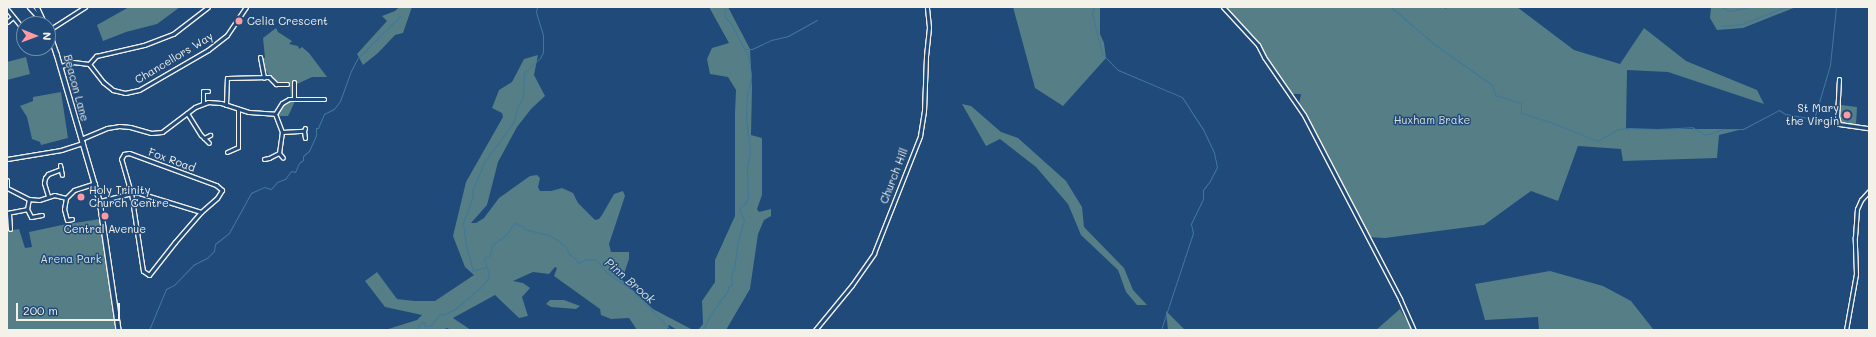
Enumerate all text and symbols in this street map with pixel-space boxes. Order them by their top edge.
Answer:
place label: Celia Crescent [247,14,328,28]
north arrow [16,16,56,56]
marker: Celia Crescent [234,16,244,26]
street label: Chancellors Way [132,29,216,87]
text: N [40,32,55,41]
street label: Beacon Lane [61,53,91,123]
place label: St Mary the Virgin [1786,102,1839,128]
marker: St Mary the Virgin [1842,110,1852,120]
park label: Huxham Brake [1394,113,1470,127]
street label: Fox Road [147,145,197,175]
street label: Church Hill [877,146,911,206]
place label: Holy Trinity Church Centre [89,184,169,210]
marker: Holy Trinity Church Centre [76,192,86,202]
marker: Central Avenue [100,211,110,221]
place label: Central Avenue [64,222,146,236]
park label: Arena Park [40,252,102,266]
water label: Pinn Brook [602,255,658,307]
scale bar [18,295,122,321]
text: 200 m [23,302,58,318]

